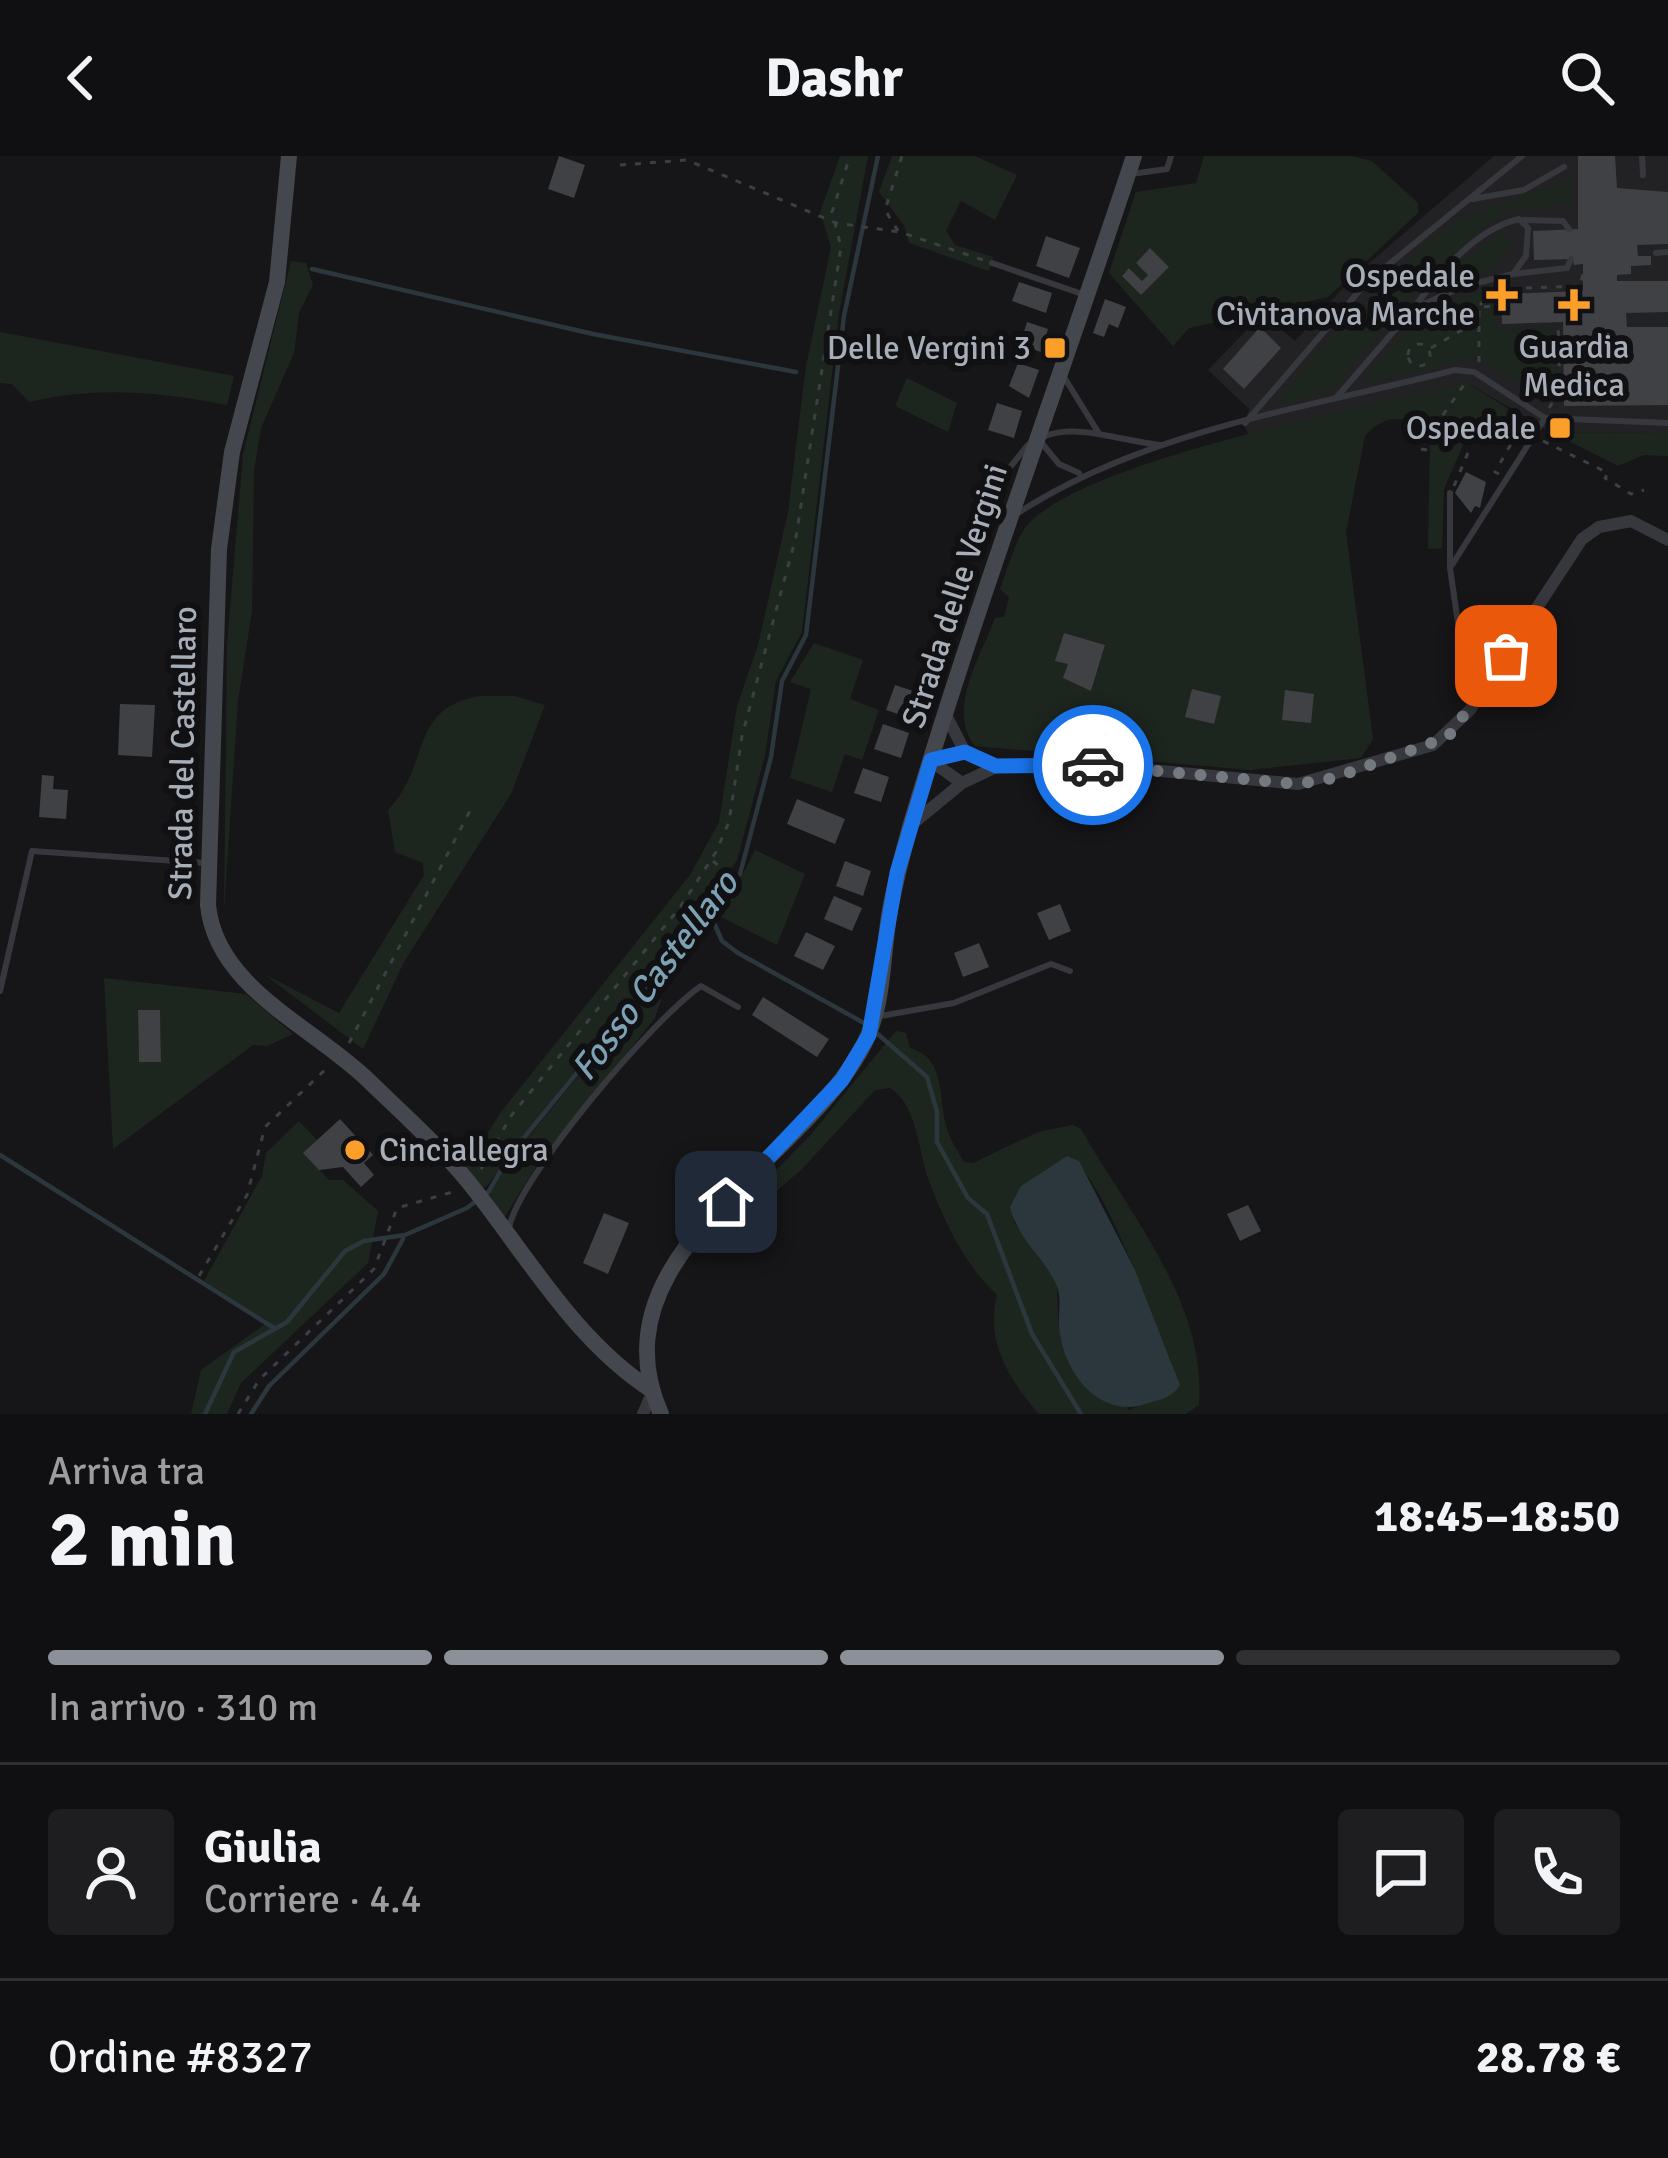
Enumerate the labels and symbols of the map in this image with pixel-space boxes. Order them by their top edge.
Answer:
place label: Ospedale Civitanova Marche [1216,256,1475,335]
marker: Ospedale Civitanova Marche [1486,279,1518,311]
marker: Guardia Medica [1558,289,1590,321]
place label: Guardia Medica [1519,327,1629,406]
place label: Delle Vergini 3 [827,328,1031,369]
marker: Delle Vergini 3 [1042,335,1068,361]
place label: Ospedale [1406,408,1536,449]
marker: Ospedale [1547,415,1573,441]
street label: Strada delle Vergini [893,459,1017,733]
pin [1455,605,1557,707]
street label: Strada del Castellaro [160,606,206,900]
courier [1033,705,1153,825]
water label: Fosso Castellaro [562,861,750,1090]
place label: Cinciallegra [379,1130,549,1171]
marker: Cinciallegra [342,1137,368,1163]
pin [675,1151,777,1253]

